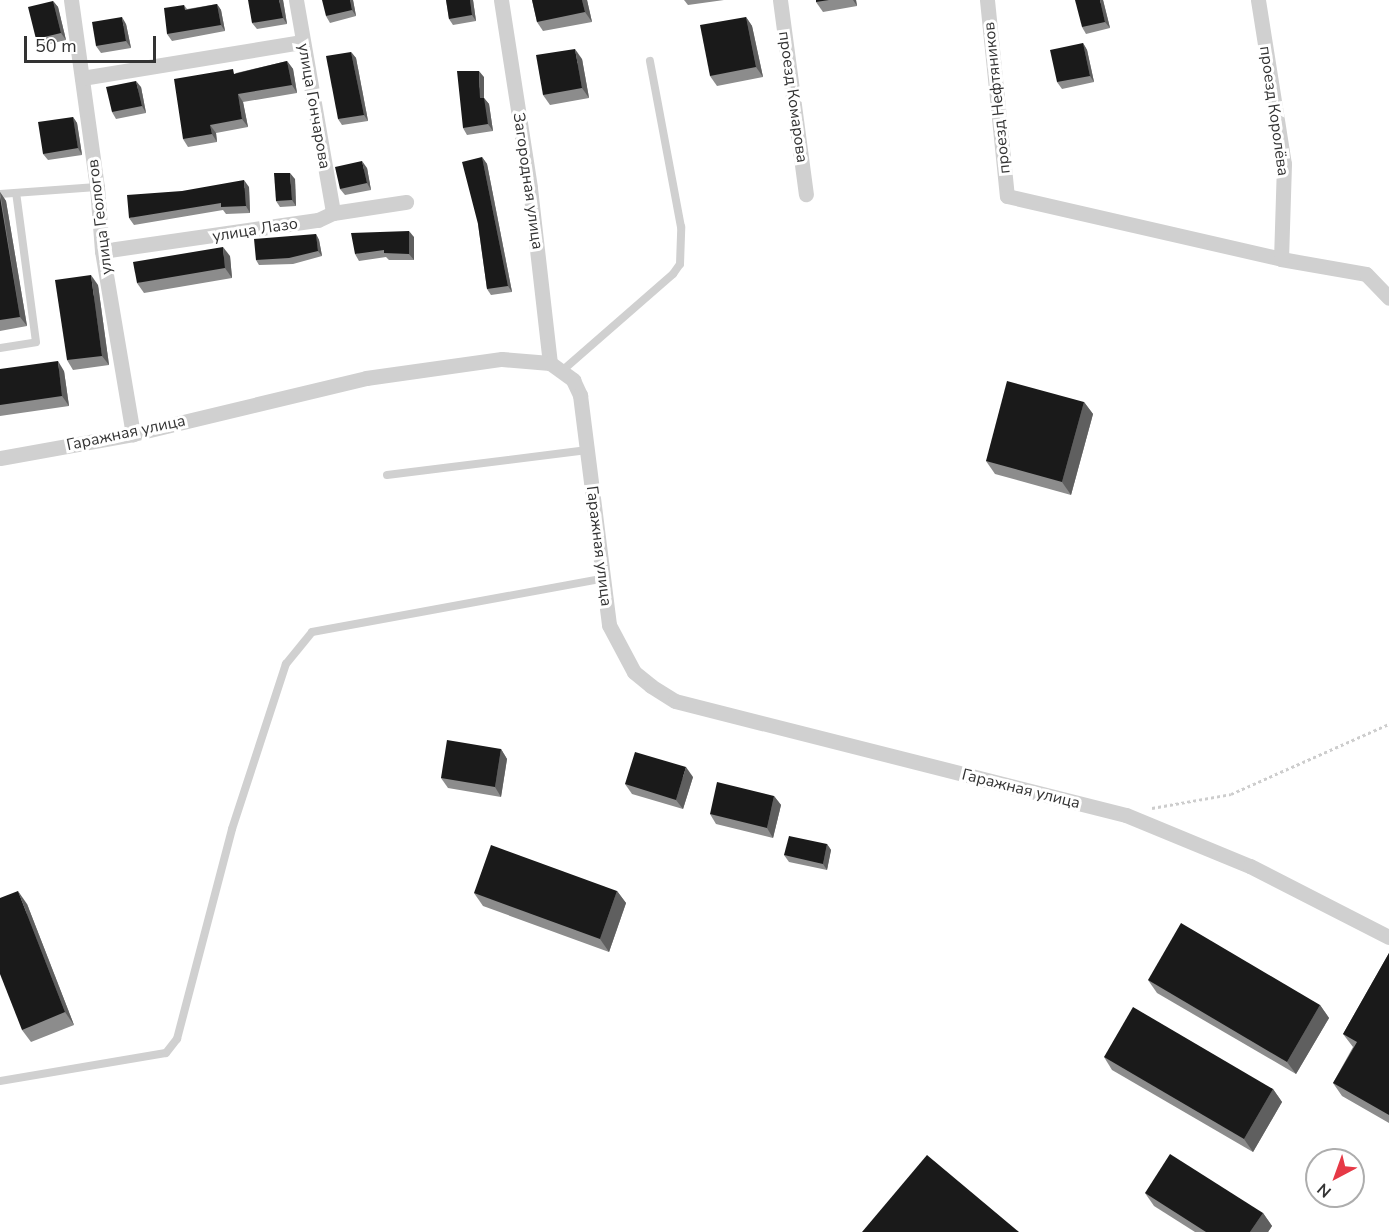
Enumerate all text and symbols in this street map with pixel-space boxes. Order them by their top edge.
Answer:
street label: проезд Нефтяников [979,21,1015,175]
scale bar [27,24,159,62]
street label: проезд Комарова [774,30,812,164]
text: 50 m [35,34,77,58]
street label: улица Гончарова [293,42,335,170]
street label: проезд Королёва [1255,45,1293,177]
street label: Загородная улица [509,111,547,251]
street label: улица Геологов [83,158,117,276]
street label: улица Лазо [211,214,299,246]
street label: Гаражная улица [65,411,187,455]
street label: Гаражная улица [582,485,616,607]
street label: Гаражная улица [960,765,1082,813]
north arrow [1305,1148,1365,1208]
text: N [1313,1178,1336,1202]

